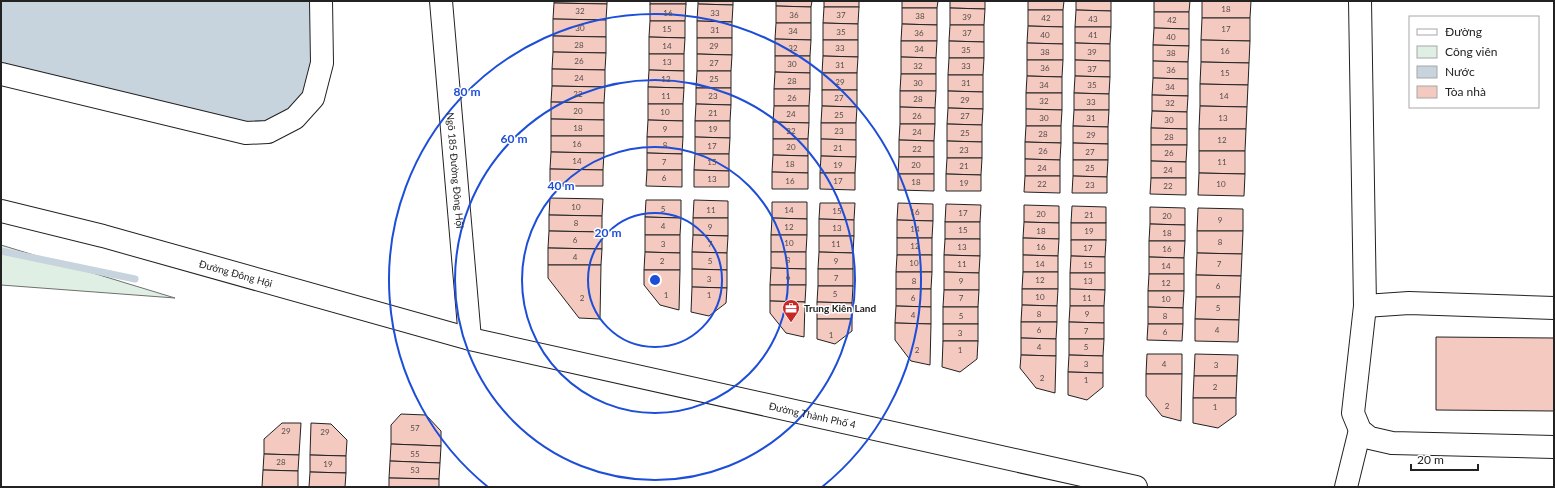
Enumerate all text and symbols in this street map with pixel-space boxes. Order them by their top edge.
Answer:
house number: 18 [1221,4,1231,14]
house number: 32 [575,6,585,16]
house number: 16 [663,8,673,18]
house number: 33 [710,8,720,18]
house number: 36 [789,10,799,20]
house number: 37 [836,10,846,20]
house number: 38 [915,11,925,21]
house number: 39 [962,12,972,22]
house number: 42 [1041,13,1051,23]
house number: 43 [1088,14,1098,24]
house number: 42 [1167,15,1177,25]
legend [1409,16,1539,108]
house number: 30 [575,23,585,33]
house number: 15 [662,24,672,34]
house number: 17 [1221,24,1231,34]
text: Đường [1445,24,1482,39]
house number: 31 [710,25,720,35]
house number: 34 [788,26,798,36]
house number: 35 [836,27,846,37]
house number: 36 [914,28,924,38]
house number: 37 [962,28,972,38]
house number: 40 [1040,30,1050,40]
house number: 41 [1088,30,1098,40]
house number: 40 [1166,32,1176,42]
house number: 28 [574,40,584,50]
house number: 14 [662,41,672,51]
house number: 29 [709,41,719,51]
house number: 32 [788,43,798,53]
house number: 33 [835,43,845,53]
house number: 34 [914,44,924,54]
text: Công viên [1445,44,1498,59]
house number: 35 [961,45,971,55]
house number: 16 [1220,46,1230,56]
house number: 38 [1040,47,1050,57]
house number: 39 [1087,47,1097,57]
house number: 38 [1166,48,1176,58]
house number: 26 [574,56,584,66]
house number: 13 [662,57,672,67]
house number: 27 [709,58,719,68]
house number: 30 [787,59,797,69]
house number: 31 [835,60,845,70]
house number: 32 [913,61,923,71]
house number: 33 [961,61,971,71]
house number: 36 [1040,63,1050,73]
house number: 37 [1087,64,1097,74]
text: Nước [1445,64,1475,79]
house number: 36 [1166,65,1176,75]
house number: 15 [1220,68,1230,78]
house number: 24 [574,73,584,83]
house number: 12 [661,74,671,84]
house number: 25 [709,74,719,84]
house number: 28 [787,76,797,86]
house number: 29 [835,77,845,87]
house number: 30 [913,78,923,88]
house number: 31 [961,78,971,88]
house number: 34 [1039,80,1049,90]
house number: 35 [1087,80,1097,90]
house number: 34 [1165,82,1175,92]
text: 80 m [454,84,480,99]
text: Tòa nhà [1445,84,1486,99]
house number: 22 [573,89,583,99]
house number: 11 [661,91,671,101]
house number: 23 [708,91,718,101]
house number: 14 [1219,91,1229,101]
house number: 26 [787,93,797,103]
house number: 27 [834,93,844,103]
house number: 28 [913,94,923,104]
house number: 29 [960,95,970,105]
house number: 32 [1039,96,1049,106]
house number: 33 [1086,97,1096,107]
house number: 32 [1165,98,1175,108]
house number: 20 [573,106,583,116]
house number: 10 [660,107,670,117]
house number: 21 [708,108,718,118]
house number: 24 [786,109,796,119]
house number: 25 [834,110,844,120]
house number: 26 [912,111,922,121]
house number: 27 [960,111,970,121]
street label: Ngõ 185 Đường Đông Hội [445,112,466,229]
house number: 30 [1039,113,1049,123]
house number: 31 [1086,113,1096,123]
house number: 13 [1218,113,1228,123]
house number: 30 [1164,115,1174,125]
house number: 18 [573,123,583,133]
house number: 9 [663,124,668,134]
house number: 19 [708,124,718,134]
house number: 22 [786,126,796,136]
house number: 23 [834,126,844,136]
house number: 24 [912,127,922,137]
house number: 25 [960,128,970,138]
house number: 28 [1038,129,1048,139]
house number: 29 [1086,130,1096,140]
text: 60 m [501,131,527,146]
house number: 28 [1164,132,1174,142]
house number: 12 [1217,135,1227,145]
house number: 16 [572,139,582,149]
house number: 8 [663,140,668,150]
house number: 17 [707,141,717,151]
house number: 20 [786,142,796,152]
house number: 21 [833,143,843,153]
house number: 22 [912,144,922,154]
house number: 23 [959,145,969,155]
house number: 26 [1038,146,1048,156]
house number: 27 [1085,147,1095,157]
house number: 26 [1164,148,1174,158]
house number: 14 [572,156,582,166]
house number: 7 [662,157,667,167]
house number: 15 [707,157,717,167]
house number: 11 [1217,157,1227,167]
house number: 18 [785,159,795,169]
house number: 19 [833,160,843,170]
house number: 20 [911,160,921,170]
house number: 21 [959,161,969,171]
house number: 24 [1037,163,1047,173]
house number: 25 [1085,163,1095,173]
house number: 24 [1163,165,1173,175]
house number: 6 [662,173,667,183]
house number: 13 [707,174,717,184]
house number: 16 [785,176,795,186]
house number: 17 [833,176,843,186]
house number: 18 [911,177,921,187]
text: 40 m [548,178,574,193]
house number: 19 [959,178,969,188]
house number: 22 [1037,179,1047,189]
house number: 10 [1216,179,1226,189]
house number: 23 [1085,180,1095,190]
house number: 22 [1163,181,1173,191]
house number: 10 [571,202,581,212]
house number: 5 [661,204,666,214]
house number: 11 [706,205,716,215]
house number: 14 [784,205,794,215]
house number: 15 [832,206,842,216]
house number: 16 [910,207,920,217]
house number: 17 [958,208,968,218]
house number: 20 [1036,209,1046,219]
house number: 21 [1084,210,1094,220]
house number: 20 [1162,211,1172,221]
house number: 9 [1218,215,1223,225]
house number: 8 [574,218,579,228]
house number: 4 [661,221,666,231]
house number: 9 [708,222,713,232]
house number: 12 [784,222,794,232]
house number: 13 [832,223,842,233]
house number: 14 [910,224,920,234]
text: 20 m [595,225,621,240]
house number: 15 [958,225,968,235]
house number: 18 [1036,226,1046,236]
house number: 19 [1084,226,1094,236]
house number: 18 [1162,228,1172,238]
house number: 6 [573,235,578,245]
house number: 8 [1218,237,1223,247]
house number: 10 [784,238,794,248]
house number: 3 [661,239,666,249]
house number: 7 [708,239,713,249]
house number: 11 [831,239,841,249]
house number: 12 [910,241,920,251]
house number: 13 [957,242,967,252]
house number: 16 [1036,242,1046,252]
house number: 17 [1083,243,1093,253]
house number: 16 [1162,244,1172,254]
house number: 4 [573,252,578,262]
house number: 8 [786,255,791,265]
house number: 2 [660,256,665,266]
house number: 5 [708,256,713,266]
house number: 9 [834,256,839,266]
street label: Đường Đông Hội [198,257,274,289]
house number: 10 [909,258,919,268]
house number: 11 [957,259,967,269]
house number: 14 [1035,259,1045,269]
house number: 7 [1217,259,1222,269]
house number: 15 [1083,260,1093,270]
house number: 14 [1161,261,1171,271]
house number: 6 [786,272,791,282]
centre of rings [648,273,662,287]
house number: 7 [834,273,839,283]
house number: 3 [707,274,712,284]
house number: 12 [1035,275,1045,285]
house number: 8 [912,276,917,286]
house number: 9 [959,276,964,286]
house number: 13 [1083,276,1093,286]
house number: 12 [1161,278,1171,288]
house number: 6 [1216,281,1221,291]
house number: 5 [833,289,838,299]
house number: 1 [664,290,669,300]
house number: 1 [707,290,712,300]
house number: 10 [1035,292,1045,302]
house number: 2 [580,293,585,303]
house number: 6 [911,293,916,303]
house number: 7 [959,293,964,303]
house number: 11 [1082,293,1092,303]
house number: 10 [1161,294,1171,304]
office icon: Trung Kiên Land [781,298,801,323]
place label: Trung Kiên Land [804,302,876,314]
house number: 5 [1216,303,1221,313]
house number: 8 [1037,309,1042,319]
house number: 9 [1085,309,1090,319]
house number: 4 [911,310,916,320]
house number: 5 [959,311,964,321]
house number: 8 [1163,311,1168,321]
house number: 6 [1037,325,1042,335]
house number: 4 [1215,325,1220,335]
house number: 7 [1084,326,1089,336]
house number: 6 [1163,327,1168,337]
house number: 3 [958,328,963,338]
house number: 1 [829,330,834,340]
house number: 4 [1037,342,1042,352]
house number: 5 [1084,342,1089,352]
house number: 2 [915,345,920,355]
house number: 1 [958,345,963,355]
house number: 3 [1084,359,1089,369]
house number: 4 [1162,359,1167,369]
house number: 3 [1214,360,1219,370]
house number: 2 [1040,373,1045,383]
house number: 1 [1084,375,1089,385]
house number: 2 [1213,382,1218,392]
street label: Đường Thành Phố 4 [768,400,857,431]
house number: 2 [1165,401,1170,411]
house number: 1 [1213,402,1218,412]
house number: 57 [410,423,420,433]
house number: 29 [281,426,291,436]
house number: 29 [320,427,330,437]
scale bar [1411,446,1478,472]
house number: 55 [410,449,420,459]
text: 20 m [1417,452,1444,467]
house number: 28 [276,457,286,467]
house number: 19 [323,459,333,469]
house number: 53 [410,465,420,475]

